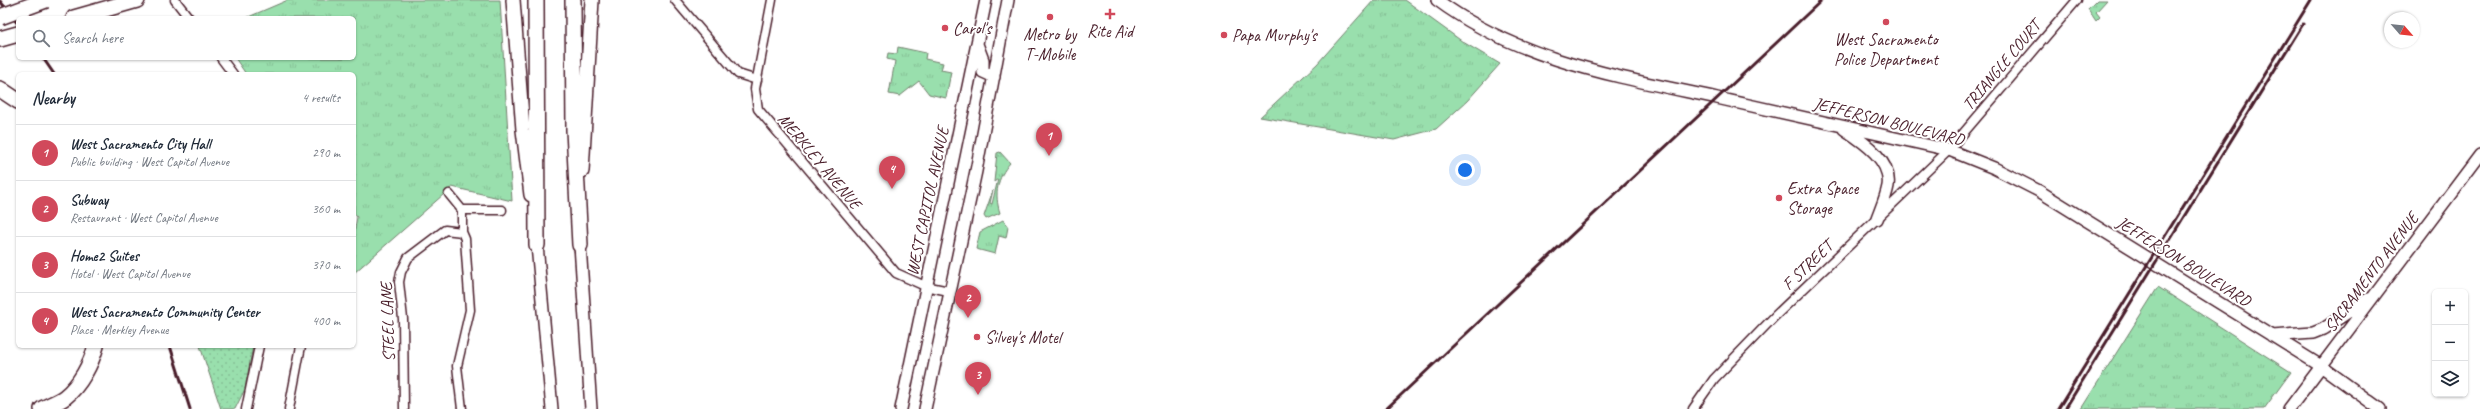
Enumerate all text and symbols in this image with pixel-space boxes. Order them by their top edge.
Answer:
marker: Rite Aid [1105,9,1115,19]
marker: Metro by T-Mobile [1045,12,1055,22]
north arrow [2384,12,2420,48]
street label: TRIANGLE COURT [1958,13,2048,114]
search box [16,16,356,60]
marker: West Sacramento Police Department [1881,17,1891,27]
place label: Carol's [953,18,993,39]
place label: Rite Aid [1087,21,1136,42]
marker: Carol's [940,23,950,33]
place label: Metro by T-Mobile [1024,24,1078,65]
place label: Papa Murphy's [1232,25,1319,46]
icon: search [30,27,52,49]
text: Search here [62,29,123,48]
place label: West Sacramento Police Department [1834,29,1940,70]
marker: Papa Murphy's [1219,30,1229,40]
text: Nearby [32,88,75,109]
text: 4 results [302,90,340,106]
street label: JEFFERSON BOULEVARD [1811,92,1967,151]
street label: MERKLEY AVENUE [773,109,868,216]
street label: WEST CAPITOL AVENUE [901,122,954,277]
pin: 1 [1036,123,1062,156]
text: West Sacramento City Hall [70,135,210,154]
text: 1 [42,145,48,161]
text: 290 m [312,145,340,161]
text: Public building · West Capitol Avenue [70,154,229,170]
pin: 4 [879,156,905,189]
your location [1455,160,1475,180]
place label: Extra Space Storage [1787,178,1860,219]
text: Subway [70,191,108,210]
marker: Extra Space Storage [1774,193,1784,203]
text: 2 [42,201,48,217]
text: 360 m [312,201,340,217]
street label: SACRAMENTO AVENUE [2320,206,2425,336]
text: Restaurant · West Capitol Avenue [70,210,218,226]
street label: JEFFERSON BOULEVARD [2112,211,2256,312]
street label: F STREET [1778,233,1840,295]
text: Home2 Suites [70,247,139,266]
text: 3 [42,257,48,273]
text: 370 m [312,257,340,273]
text: Hotel · West Capitol Avenue [70,266,190,282]
street label: STEEL LANE [376,280,399,362]
pin: 2 [955,285,981,318]
map controls [2432,289,2468,397]
button: + [2432,289,2468,325]
text: West Sacramento Community Center [70,303,260,322]
text: 4 [42,313,48,329]
text: 400 m [312,313,340,329]
text: Place · Merkley Avenue [70,322,169,338]
button: − [2432,325,2468,361]
place label: Silvey's Motel [985,327,1064,348]
marker: Silvey's Motel [972,332,982,342]
button: layers [2432,361,2468,397]
pin: 3 [965,362,991,395]

